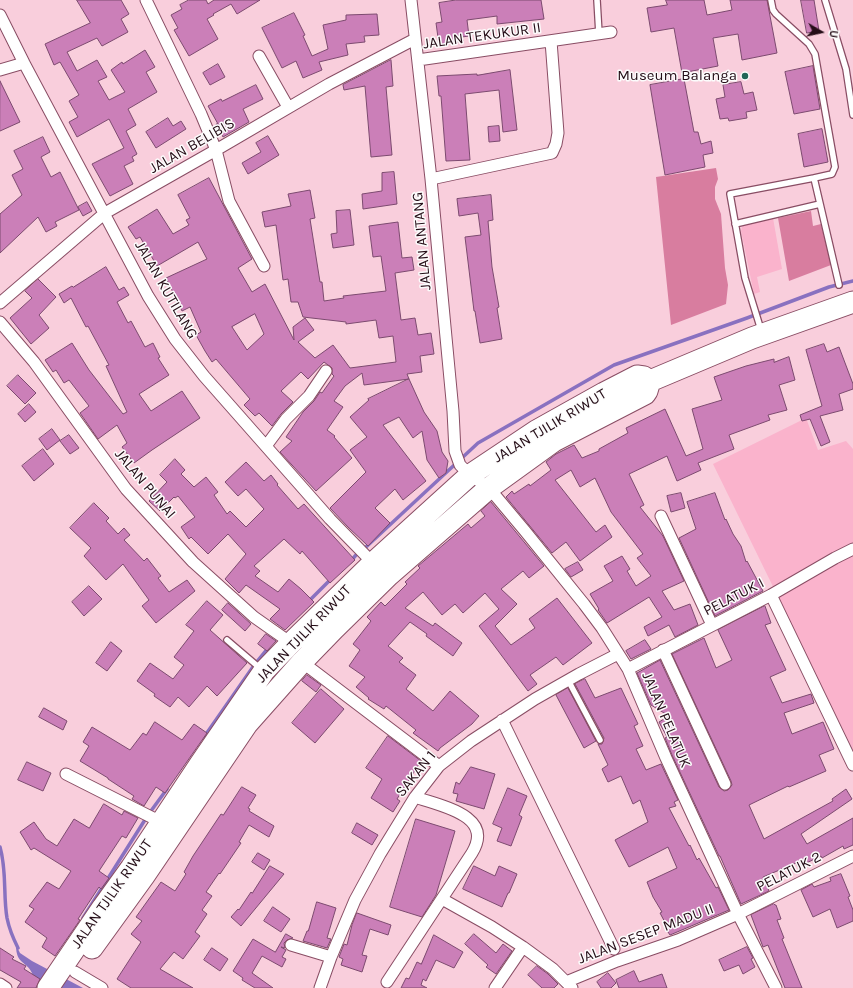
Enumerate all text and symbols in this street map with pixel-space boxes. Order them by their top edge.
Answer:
north arrow [801,12,841,52]
street label: JALAN TEKUKUR II [422,19,542,53]
text: U [826,29,840,39]
place label: Museum Balanga [617,67,737,85]
marker: Museum Balanga [740,71,750,81]
street label: JALAN BELIBIS [146,114,238,178]
street label: JALAN ANTANG [409,191,435,291]
street label: JALAN KUTILANG [131,238,201,342]
street label: JALAN TJILIK RIWUT [490,385,610,467]
street label: JALAN PUNAI [111,446,179,522]
street label: PELATUK I [701,574,767,620]
street label: JALAN TJILIK RIWUT [253,581,355,687]
street label: JALAN PELATUK [638,669,694,771]
street label: SAKAN 1 [392,747,440,801]
street label: JALAN TJILIK RIWUT [68,836,156,952]
street label: PELATUK 2 [754,848,824,896]
street label: JALAN SESEP MADU II [576,900,716,968]

